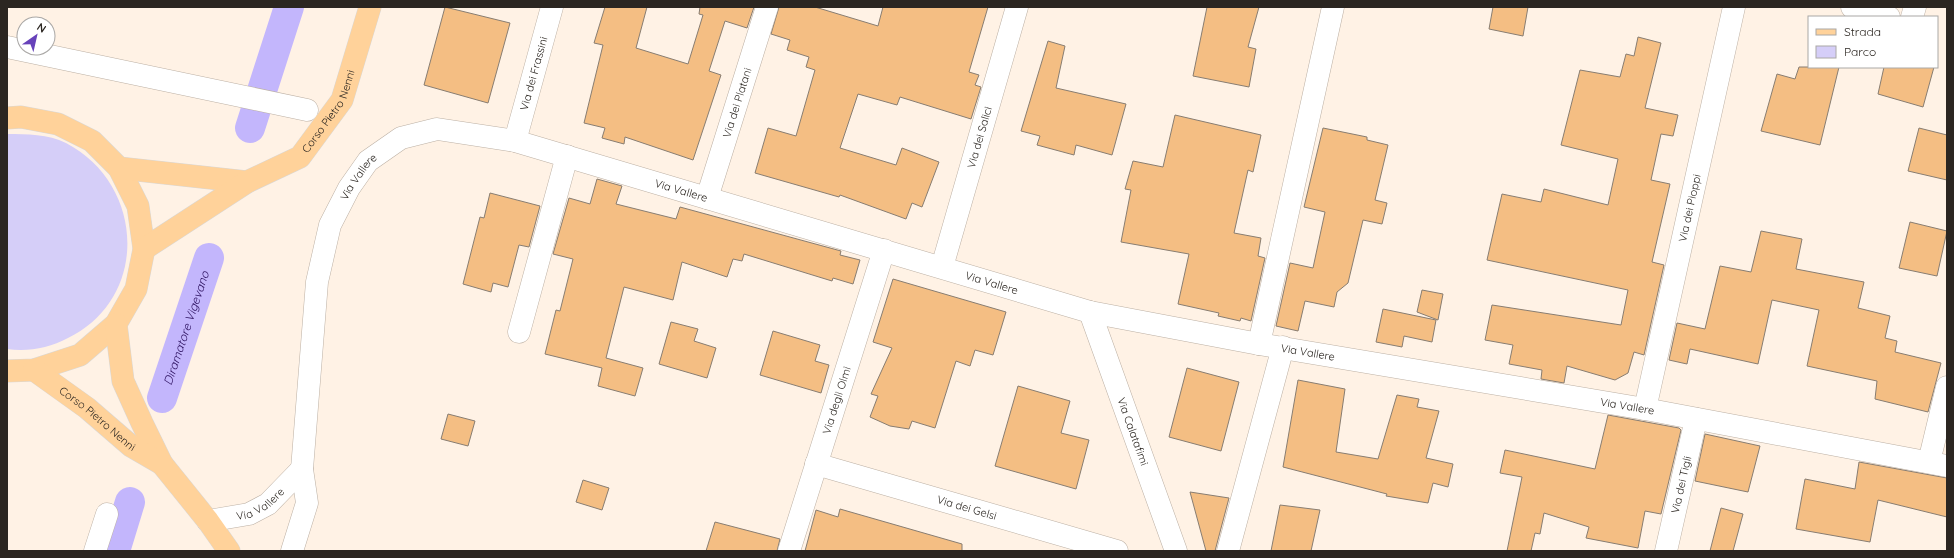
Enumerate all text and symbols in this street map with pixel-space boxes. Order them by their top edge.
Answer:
north arrow [16,16,56,56]
legend [1808,16,1938,68]
text: N [34,20,49,36]
text: Strada [1844,24,1881,39]
street label: Via dei Frassini [517,35,550,112]
text: Parco [1844,44,1876,59]
street label: Via dei Platani [719,66,755,139]
street label: Corso Pietro Nenni [299,68,358,155]
street label: Via dei Salici [964,105,995,170]
street label: Via Vallere [337,150,379,202]
street label: Via dei Pioppi [1675,173,1704,243]
street label: Via Vallere [653,176,709,205]
water label: Diramatore Vigevano [159,268,212,387]
street label: Via Vallere [964,268,1020,297]
street label: Via Vallere [1280,341,1336,364]
street label: Via degli Olmi [819,365,854,436]
street label: Corso Pietro Nenni [56,383,138,454]
street label: Via Calatafimi [1114,395,1152,468]
street label: Via Vallere [1599,395,1656,418]
street label: Via dei Tigli [1668,455,1694,515]
street label: Via Vallere [235,485,287,523]
street label: Via dei Gelsi [935,492,998,523]

